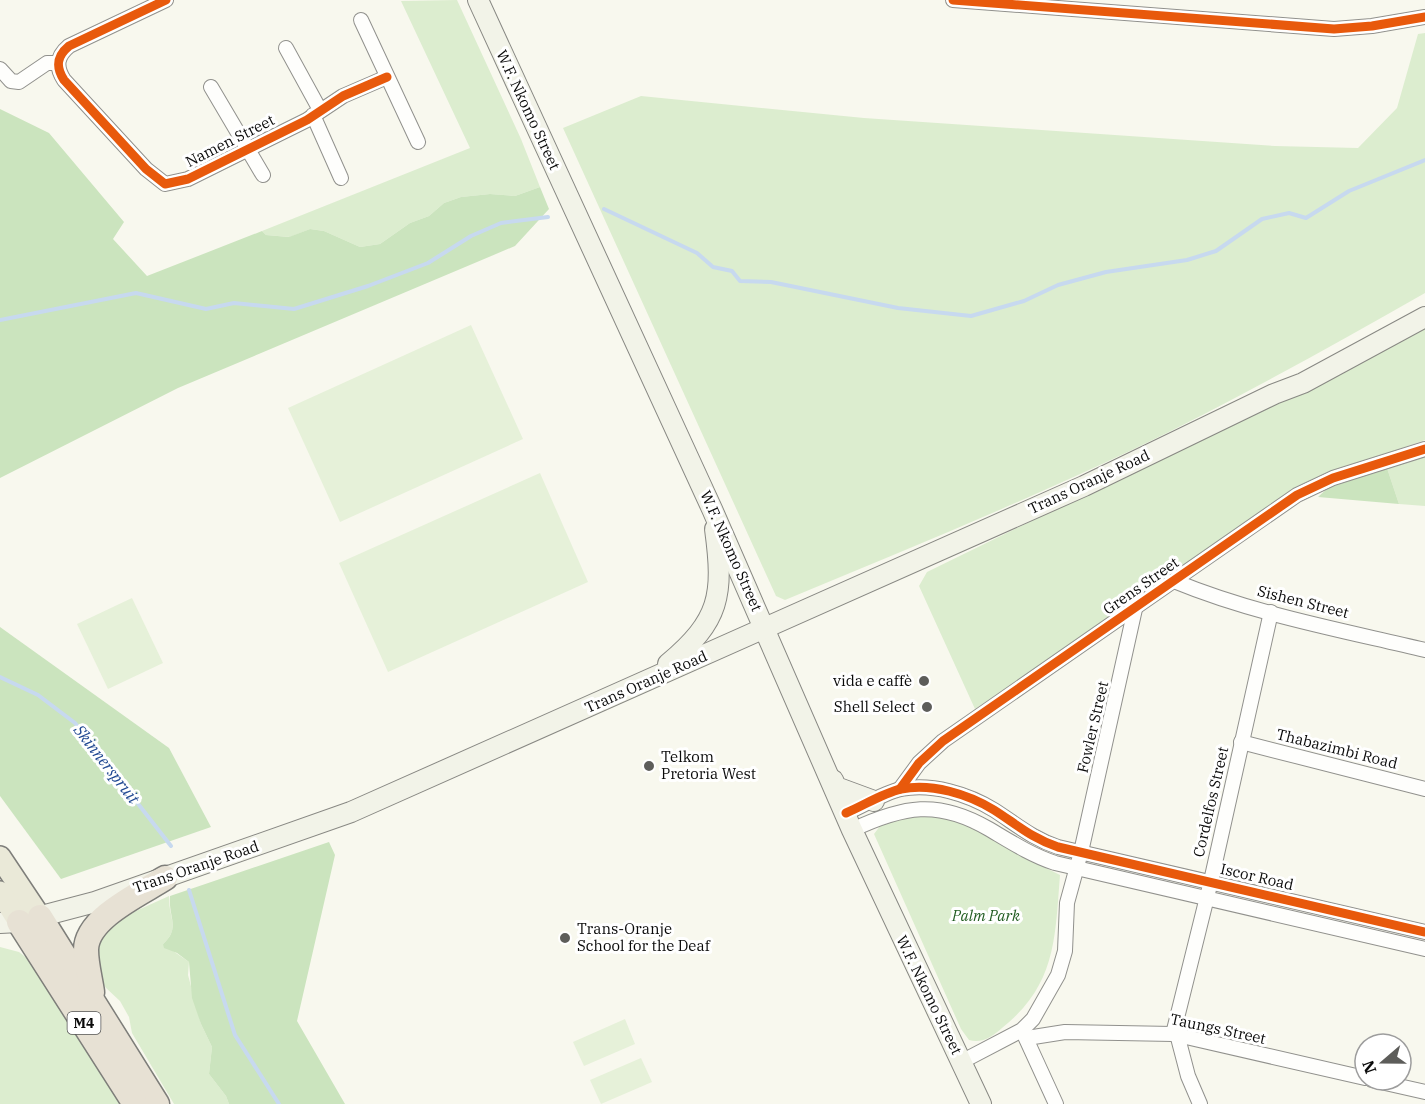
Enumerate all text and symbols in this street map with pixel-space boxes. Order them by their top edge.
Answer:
street label: W.F. Nkomo Street [492,47,565,173]
street label: Namen Street [182,110,277,171]
street label: Trans Oranje Road [1025,445,1153,518]
street label: W.F. Nkomo Street [696,487,767,614]
street label: Grens Street [1099,553,1182,619]
street label: Sishen Street [1255,581,1351,622]
street label: Trans Oranje Road [582,646,710,717]
place label: vida e caffè [833,671,912,690]
marker: vida e caffè [917,674,931,688]
street label: Fowler Street [1073,679,1112,775]
place label: Shell Select [834,697,915,716]
marker: Shell Select [920,700,934,714]
water label: Skinnerspruit [69,719,145,809]
street label: Thabazimbi Road [1275,724,1400,773]
street label: Cordelfos Street [1189,745,1232,859]
place label: Telkom Pretoria West [661,747,756,783]
marker: Telkom Pretoria West [642,759,656,773]
street label: Trans Oranje Road [130,836,261,897]
street label: Iscor Road [1219,859,1296,894]
park label: Palm Park [951,906,1020,925]
place label: Trans-Oranje School for the Deaf [577,919,711,955]
marker: Trans-Oranje School for the Deaf [558,931,572,945]
street label: W.F. Nkomo Street [892,932,967,1057]
street label: Taungs Street [1169,1009,1268,1048]
road number: M4 [68,1012,100,1034]
north arrow [1353,1032,1413,1092]
text: N [1357,1058,1380,1076]

